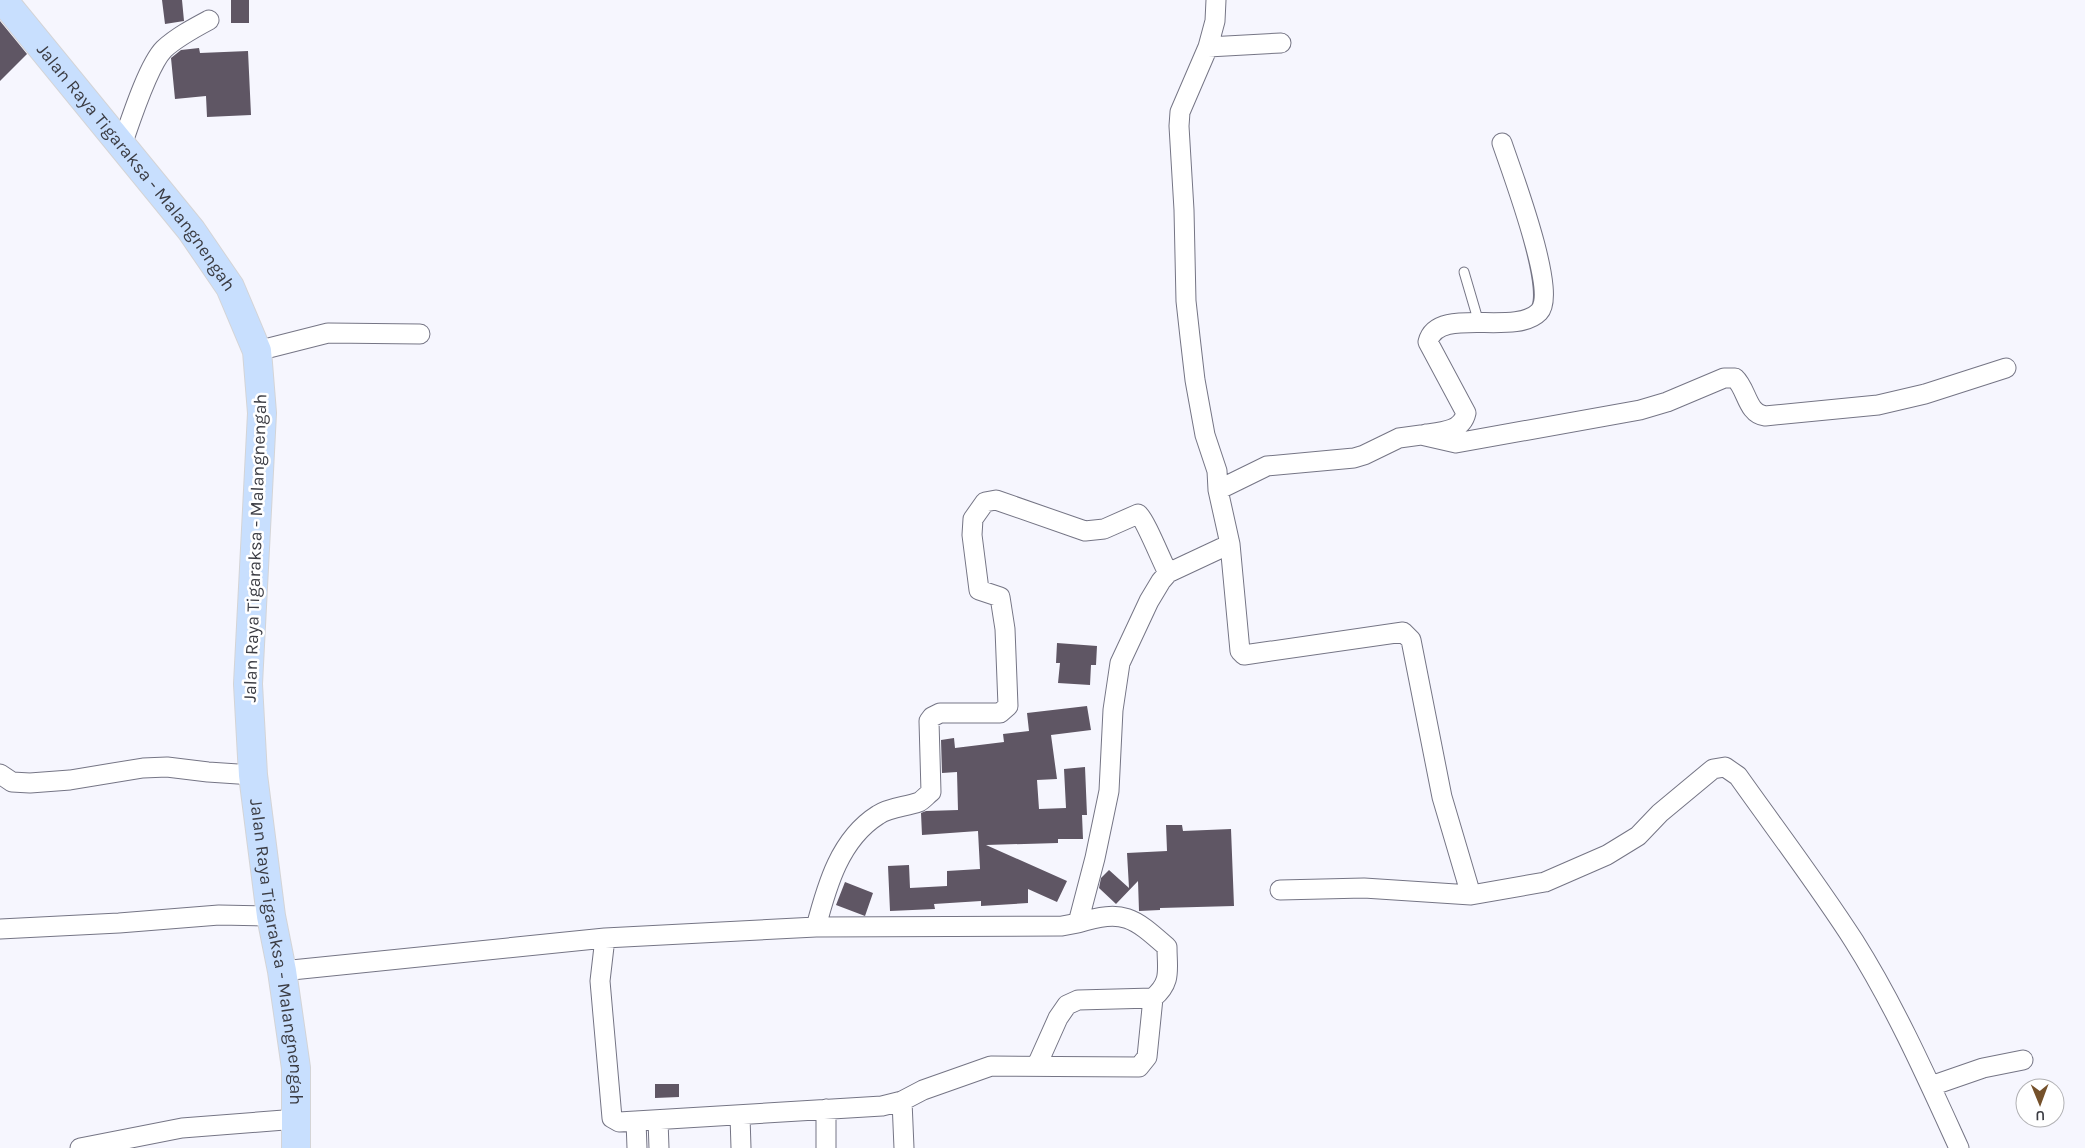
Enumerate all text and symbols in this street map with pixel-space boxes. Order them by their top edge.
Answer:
street label: Jalan Raya Tigaraksa - Malangnengah [32,39,241,295]
street label: Jalan Raya Tigaraksa - Malangnengah [239,393,271,703]
street label: Jalan Raya Tigaraksa - Malangnengah [245,797,307,1105]
north arrow [2015,1078,2065,1128]
text: U [2035,1107,2045,1124]

